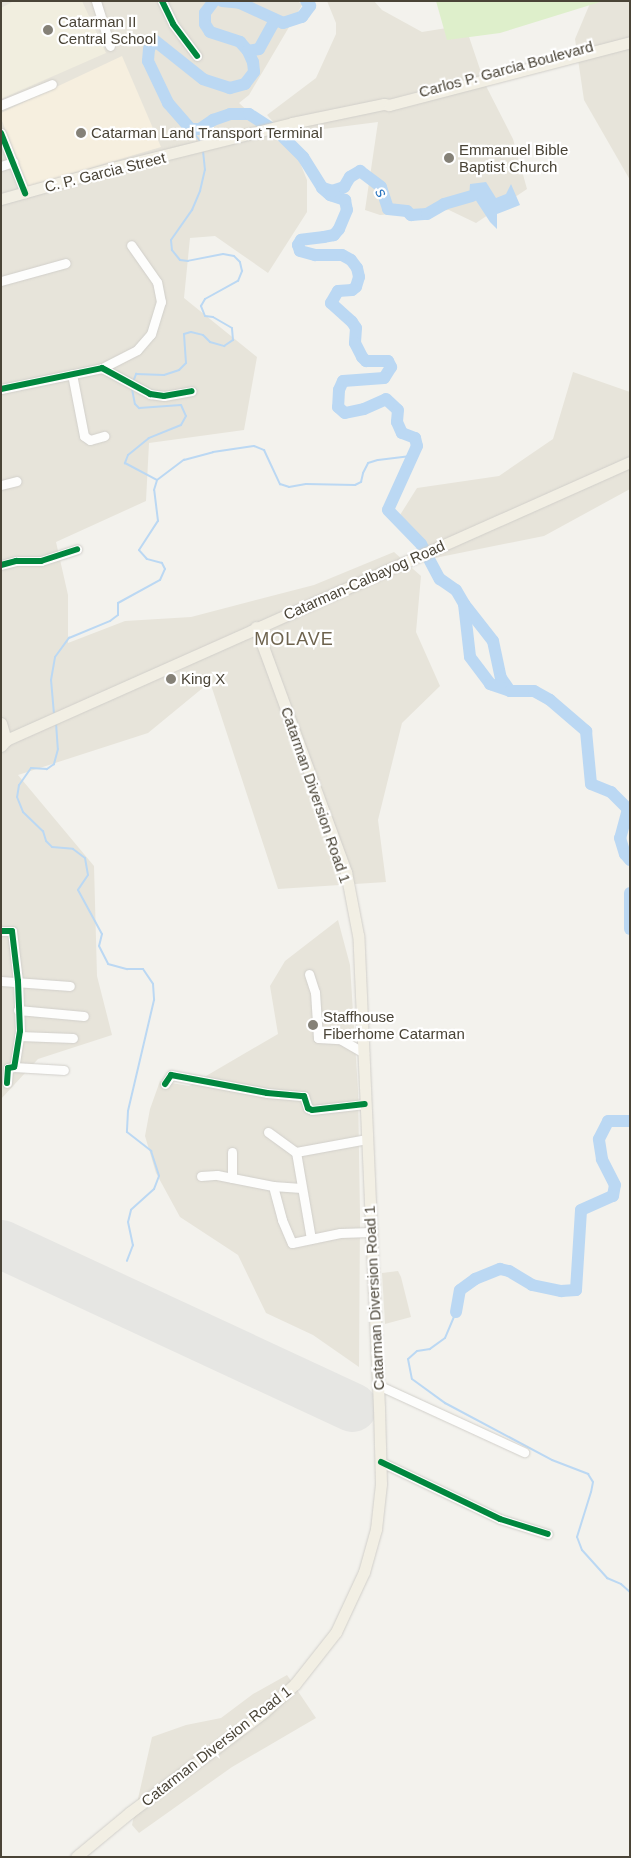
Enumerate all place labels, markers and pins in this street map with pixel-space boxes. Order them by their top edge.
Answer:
place label: Catarman II Central School [58,12,156,47]
marker: Catarman II Central School [42,24,54,36]
place label: Catarman Land Transport Terminal [91,124,323,142]
marker: Catarman Land Transport Terminal [75,127,87,139]
place label: Emmanuel Bible Baptist Church [459,140,568,175]
marker: Emmanuel Bible Baptist Church [443,152,455,164]
place label: King X [181,670,225,688]
marker: King X [165,673,177,685]
place label: Staffhouse Fiberhome Catarman [323,1007,465,1042]
marker: Staffhouse Fiberhome Catarman [307,1019,319,1031]

